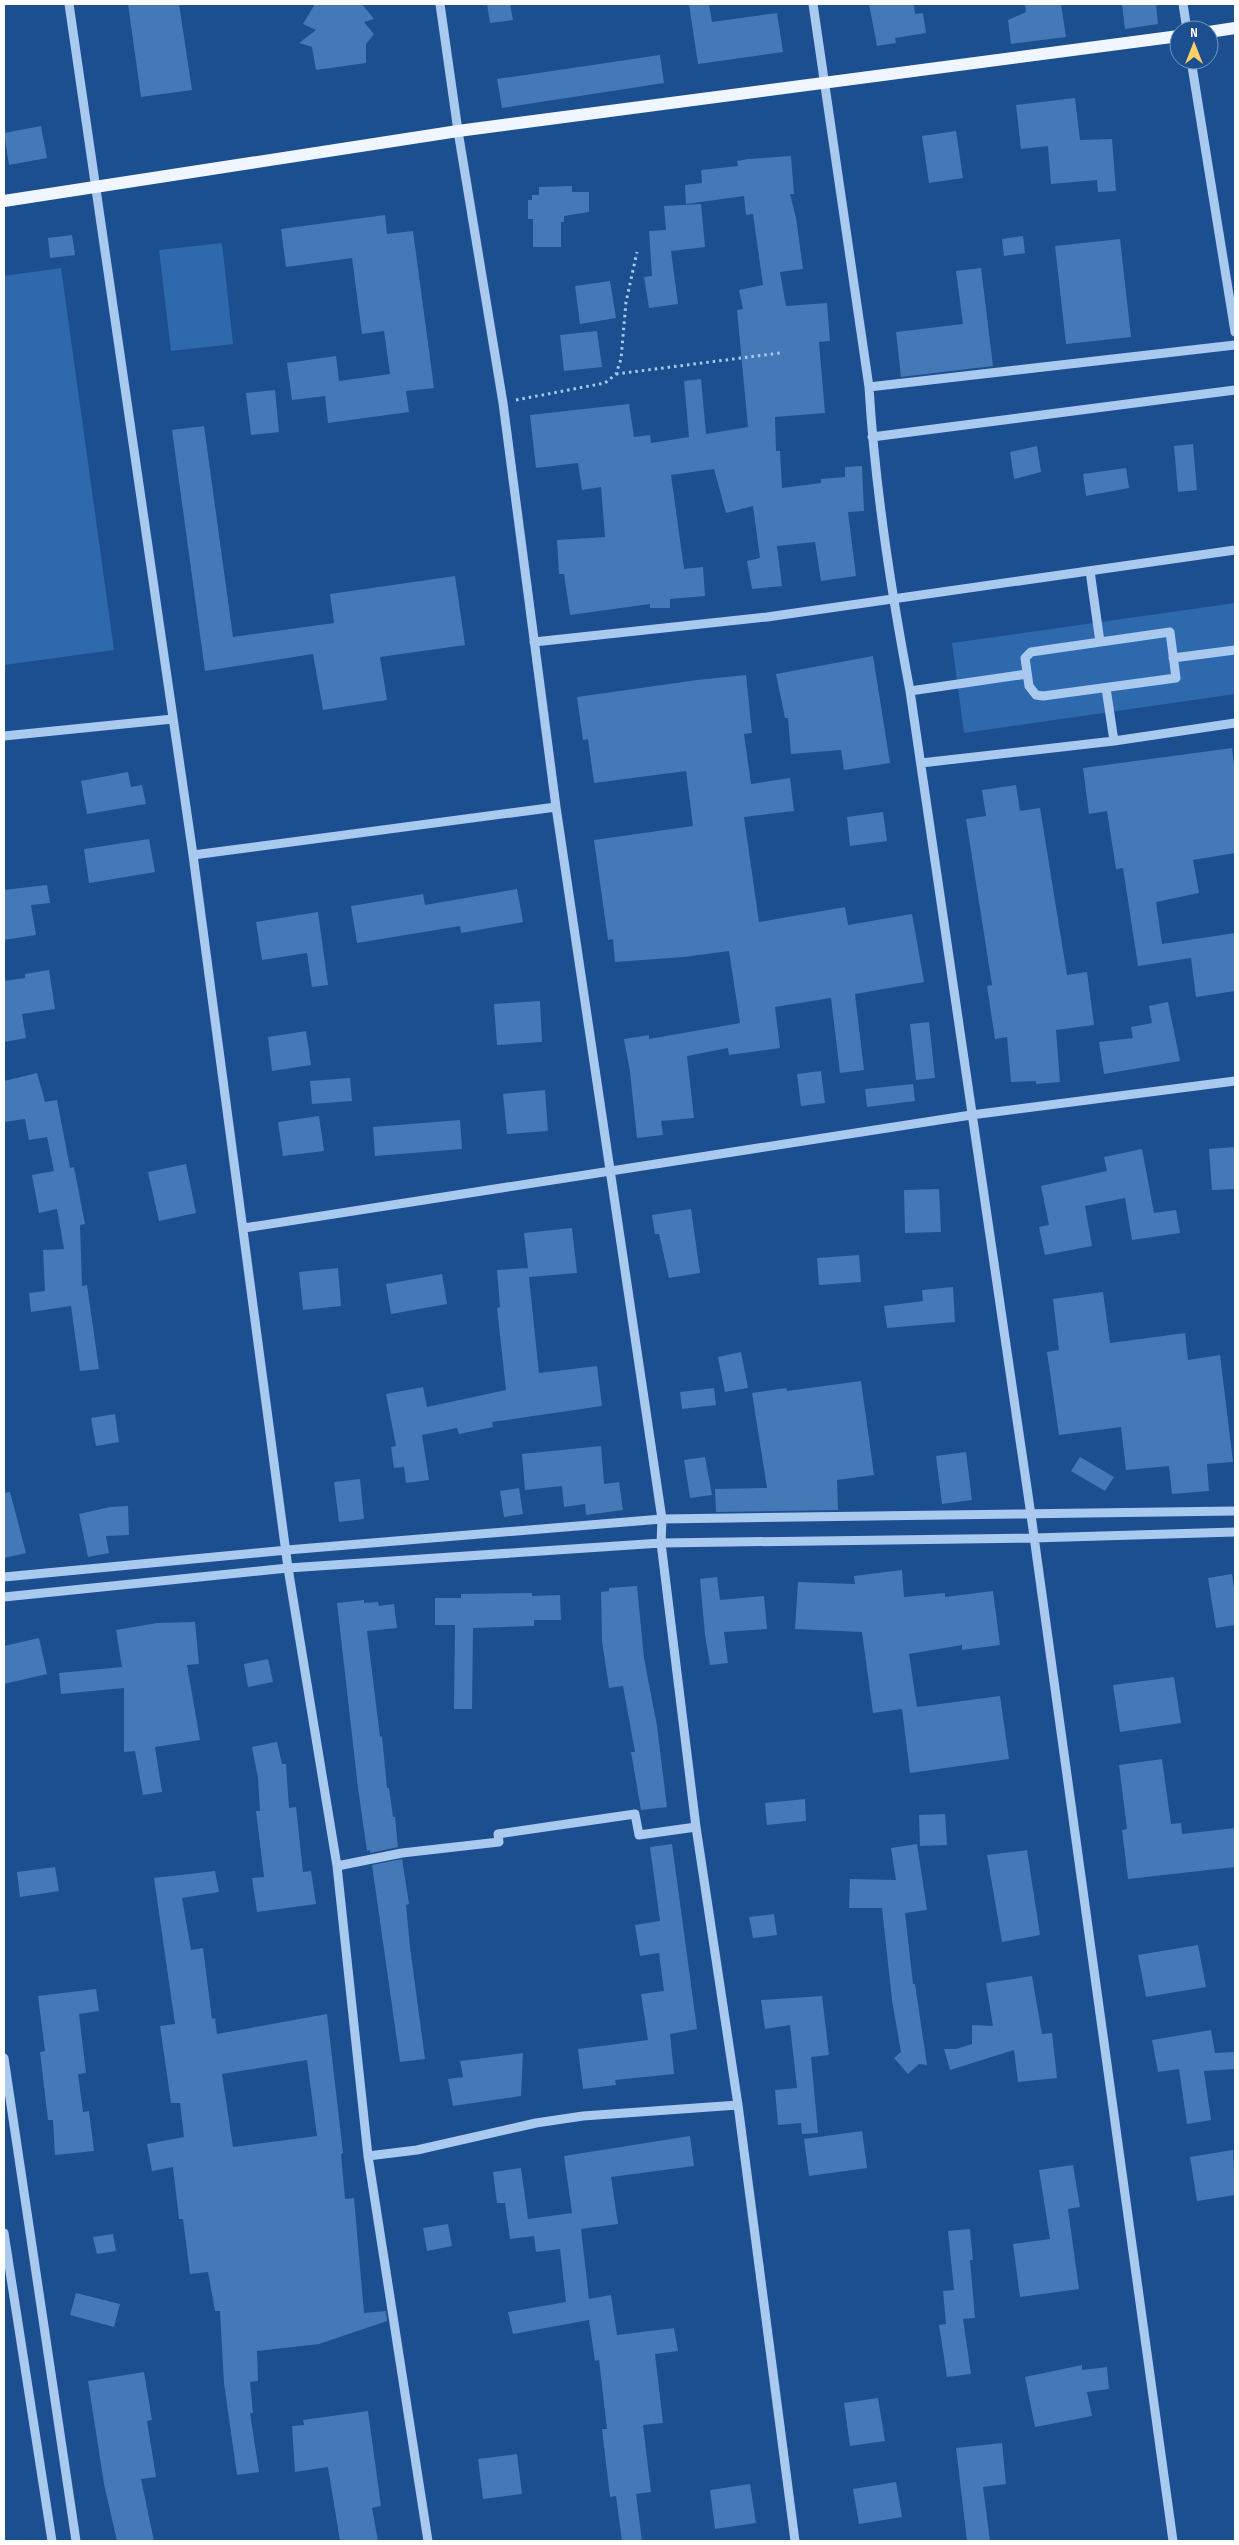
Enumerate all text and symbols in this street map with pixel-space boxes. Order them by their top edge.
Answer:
north arrow [1169,20,1219,70]
text: N [1190,24,1198,41]

